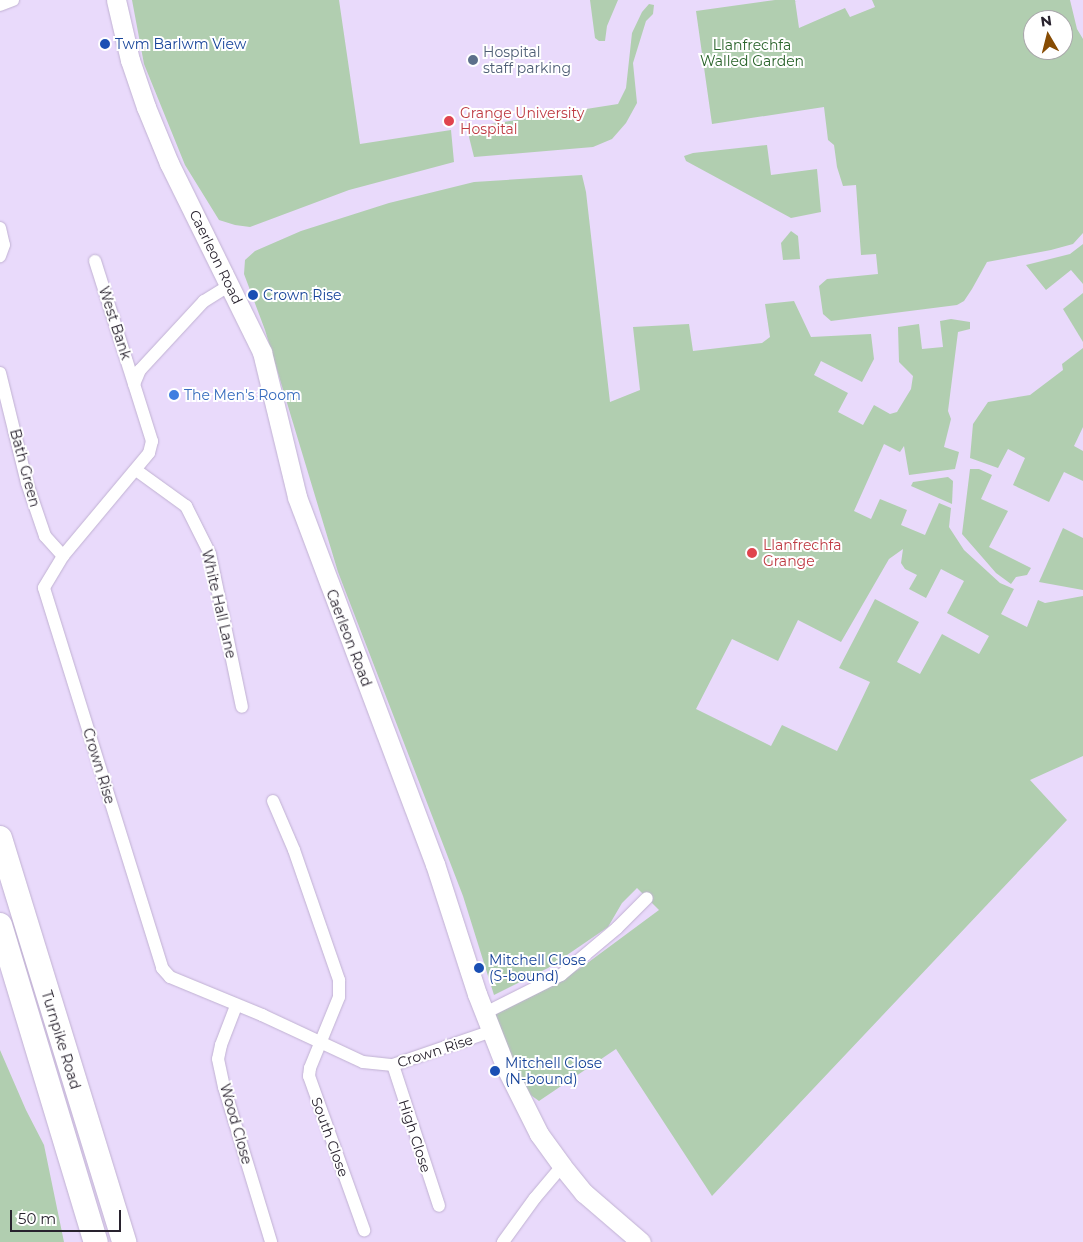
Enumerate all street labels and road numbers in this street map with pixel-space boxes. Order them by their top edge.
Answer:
street label: Caerleon Road [186,207,246,307]
street label: West Bank [95,284,135,362]
street label: Bath Green [6,427,44,509]
street label: White Hall Lane [198,548,240,660]
street label: Caerleon Road [323,587,375,689]
street label: Crown Rise [79,726,119,806]
street label: Turnpike Road [38,989,84,1091]
street label: Crown Rise [395,1031,475,1071]
street label: Wood Close [216,1082,256,1166]
street label: South Close [308,1095,352,1179]
street label: High Close [395,1097,435,1175]

